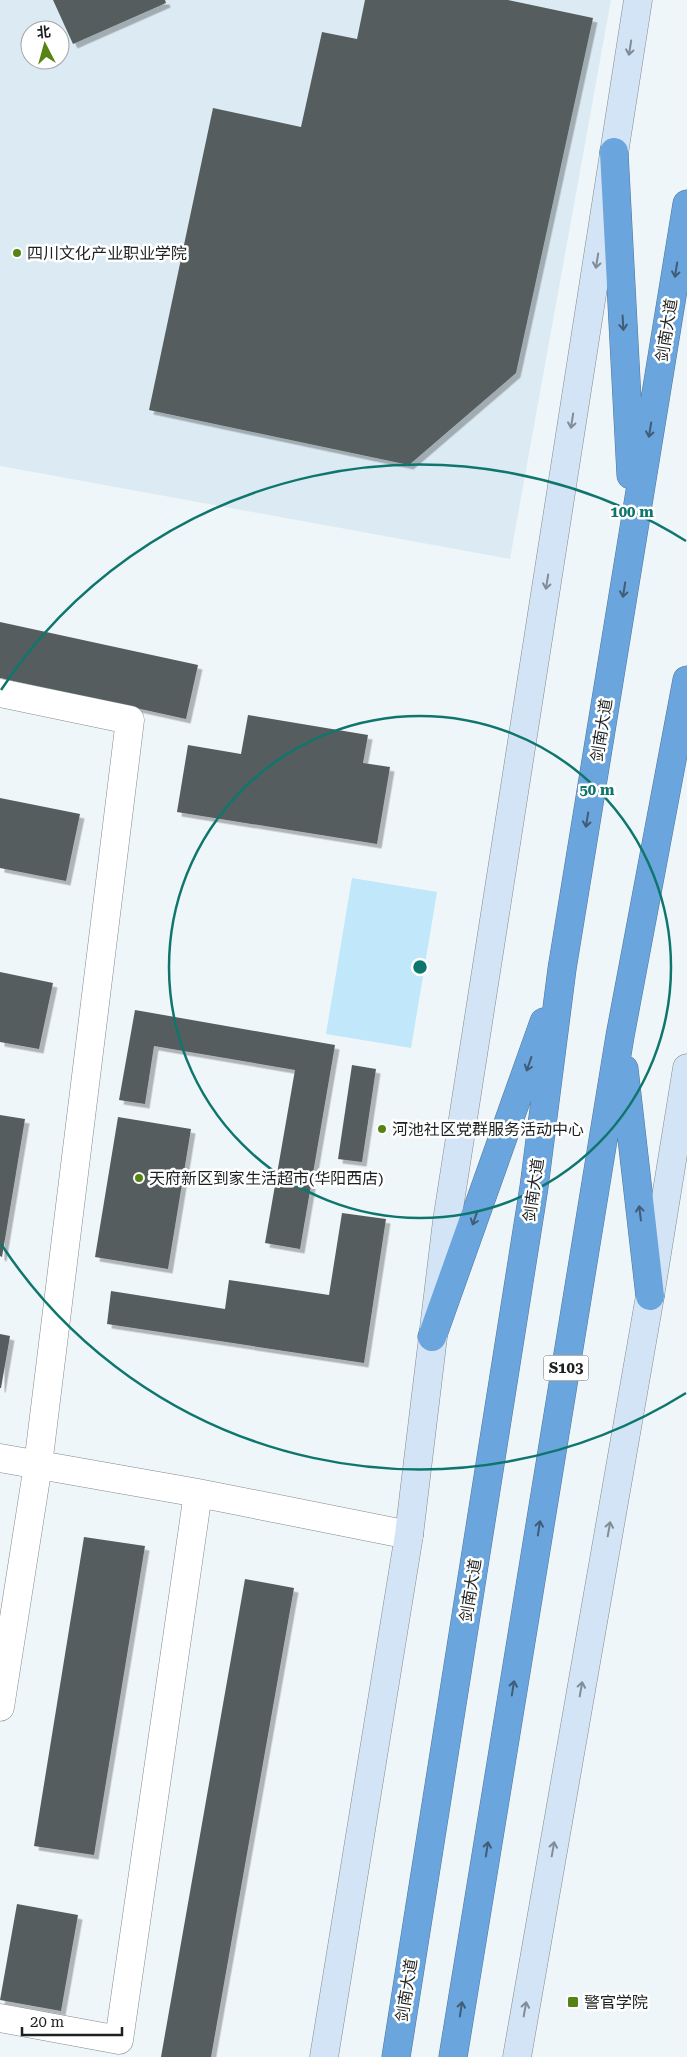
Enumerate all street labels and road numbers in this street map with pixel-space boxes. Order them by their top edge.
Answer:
street label: 剑南大道 [652,297,681,363]
street label: 剑南大道 [587,697,616,763]
street label: 剑南大道 [520,1157,547,1223]
road number: S103 [544,1356,588,1380]
street label: 剑南大道 [456,1557,485,1623]
street label: 剑南大道 [392,1957,421,2023]

